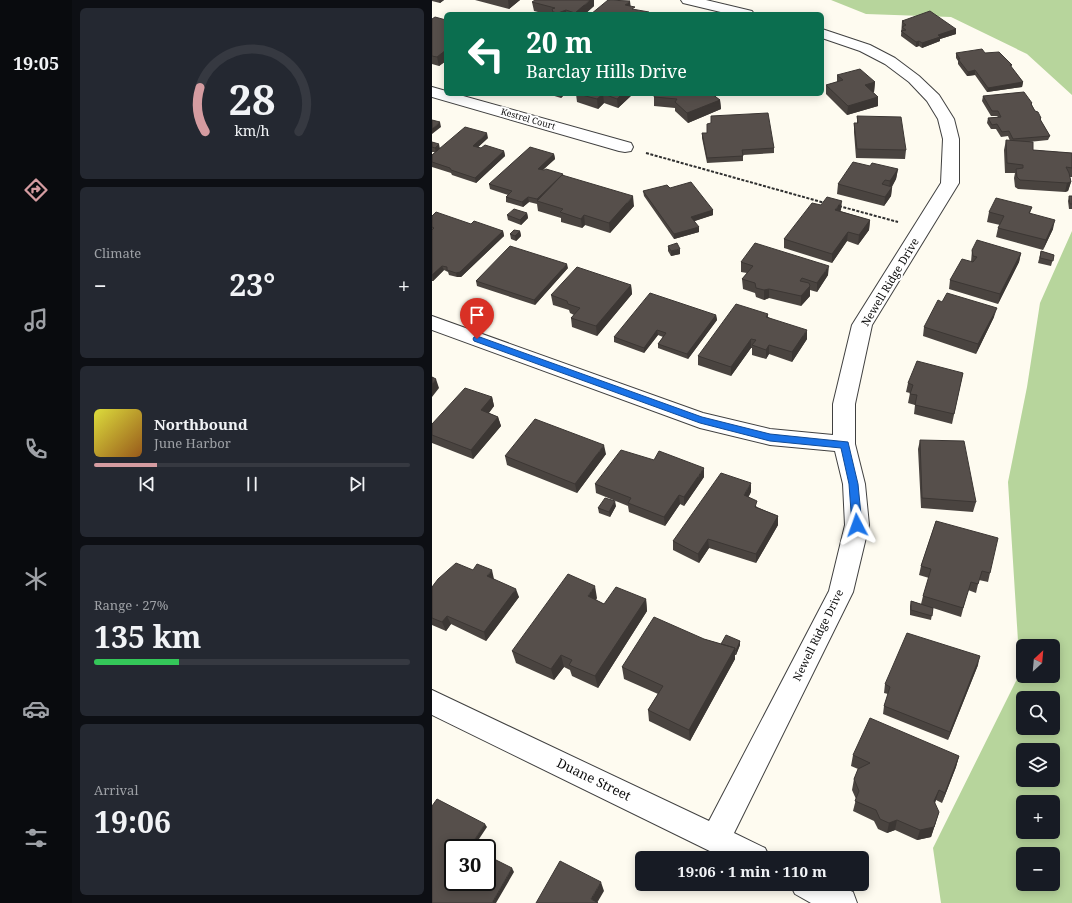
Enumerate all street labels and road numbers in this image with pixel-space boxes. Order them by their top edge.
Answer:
street label: Kestrel Court [499,105,557,133]
street label: Newell Ridge Drive [857,235,922,329]
street label: Newell Ridge Drive [789,586,846,683]
street label: Duane Street [554,753,634,805]

